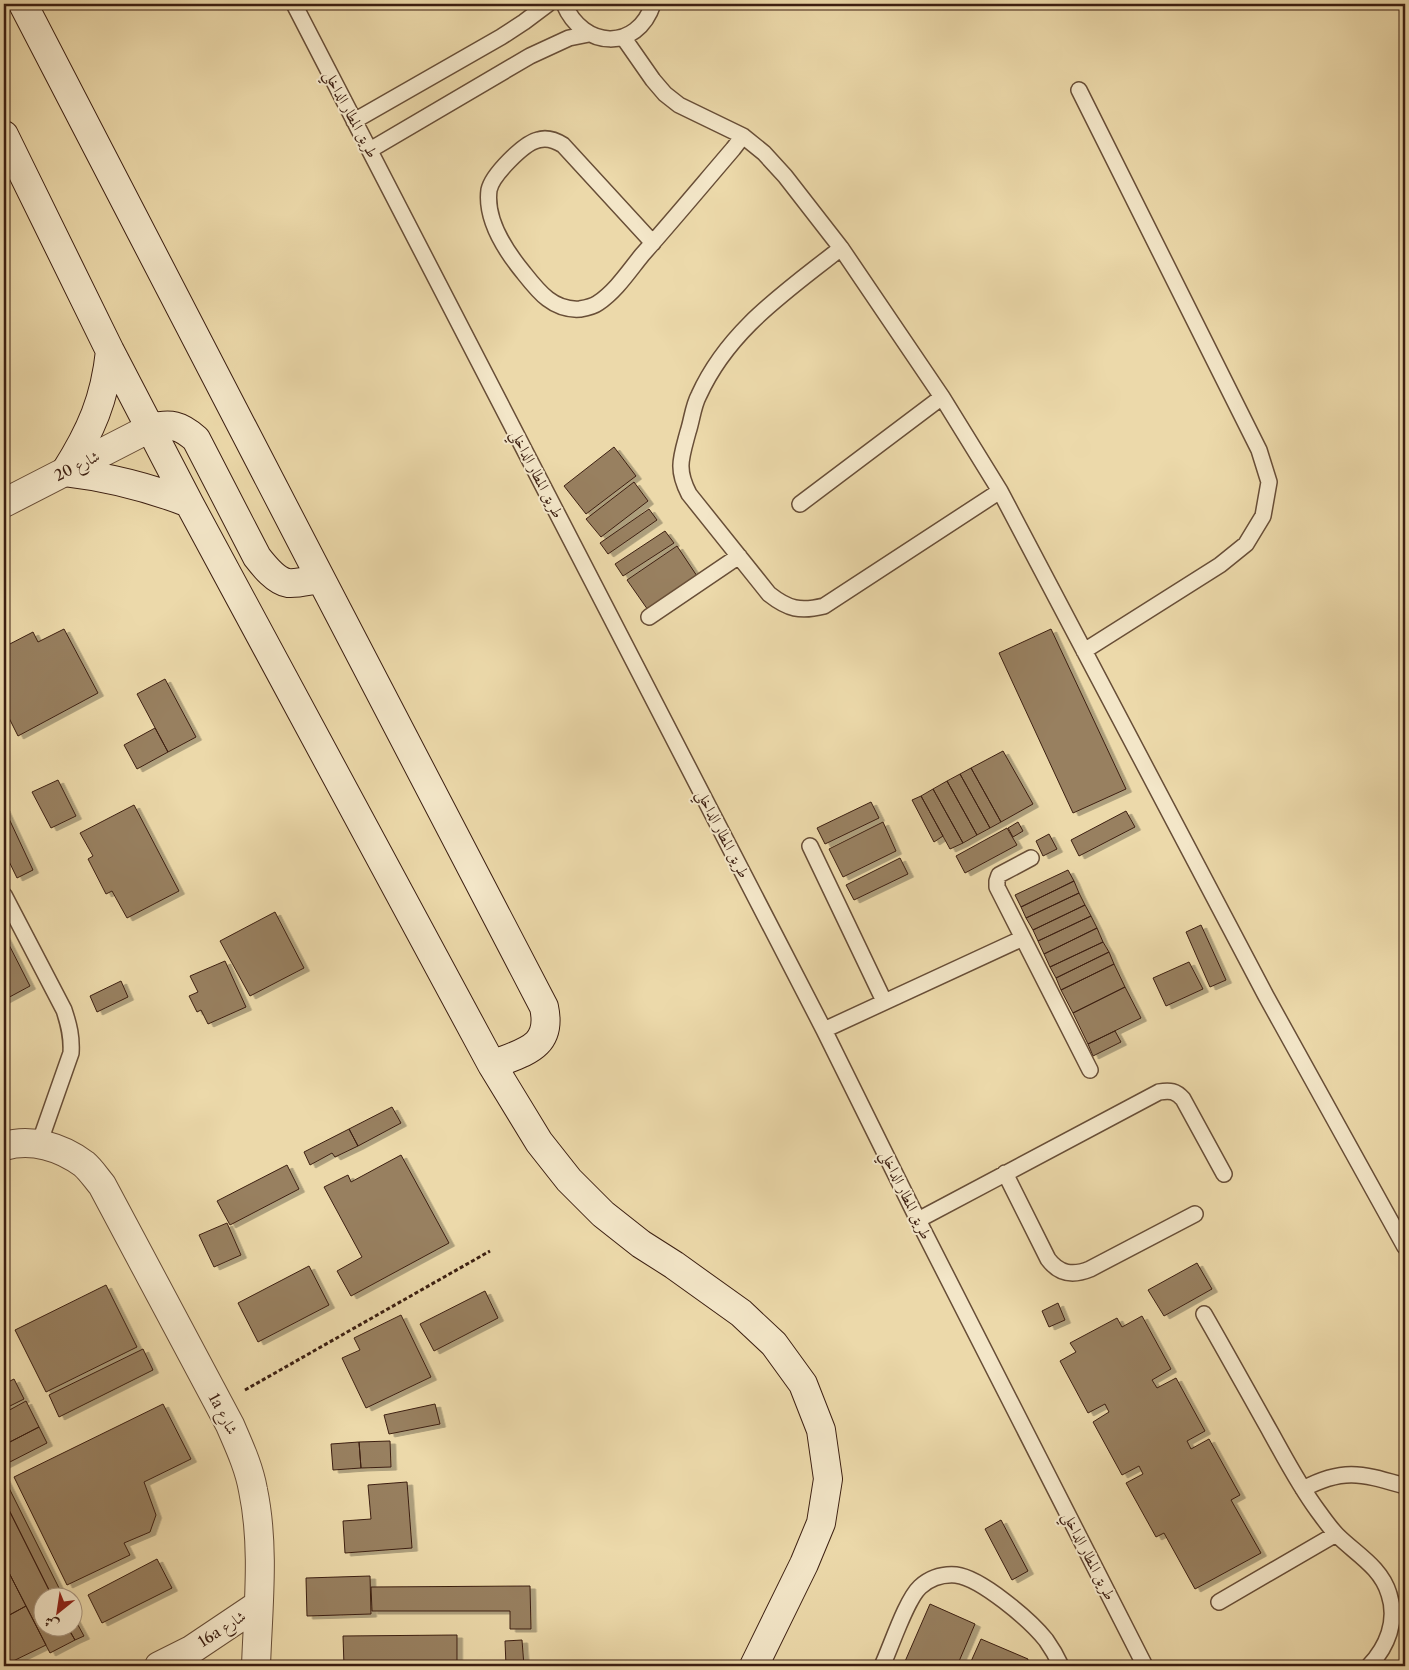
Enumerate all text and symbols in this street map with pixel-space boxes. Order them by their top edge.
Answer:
street label: طريق المطار الداخلي [316,67,383,163]
street label: طريق المطار الداخلي [503,426,568,523]
street label: شارع 20 [51,446,104,489]
street label: طريق المطار الداخلي [689,786,754,883]
street label: طريق المطار الداخلي [872,1147,936,1245]
street label: 1a شارع [201,1390,242,1440]
street label: طريق المطار الداخلي [1055,1508,1120,1605]
north arrow [32,1588,82,1638]
street label: 16a شارع [194,1606,251,1654]
text: ش [41,1612,62,1635]

